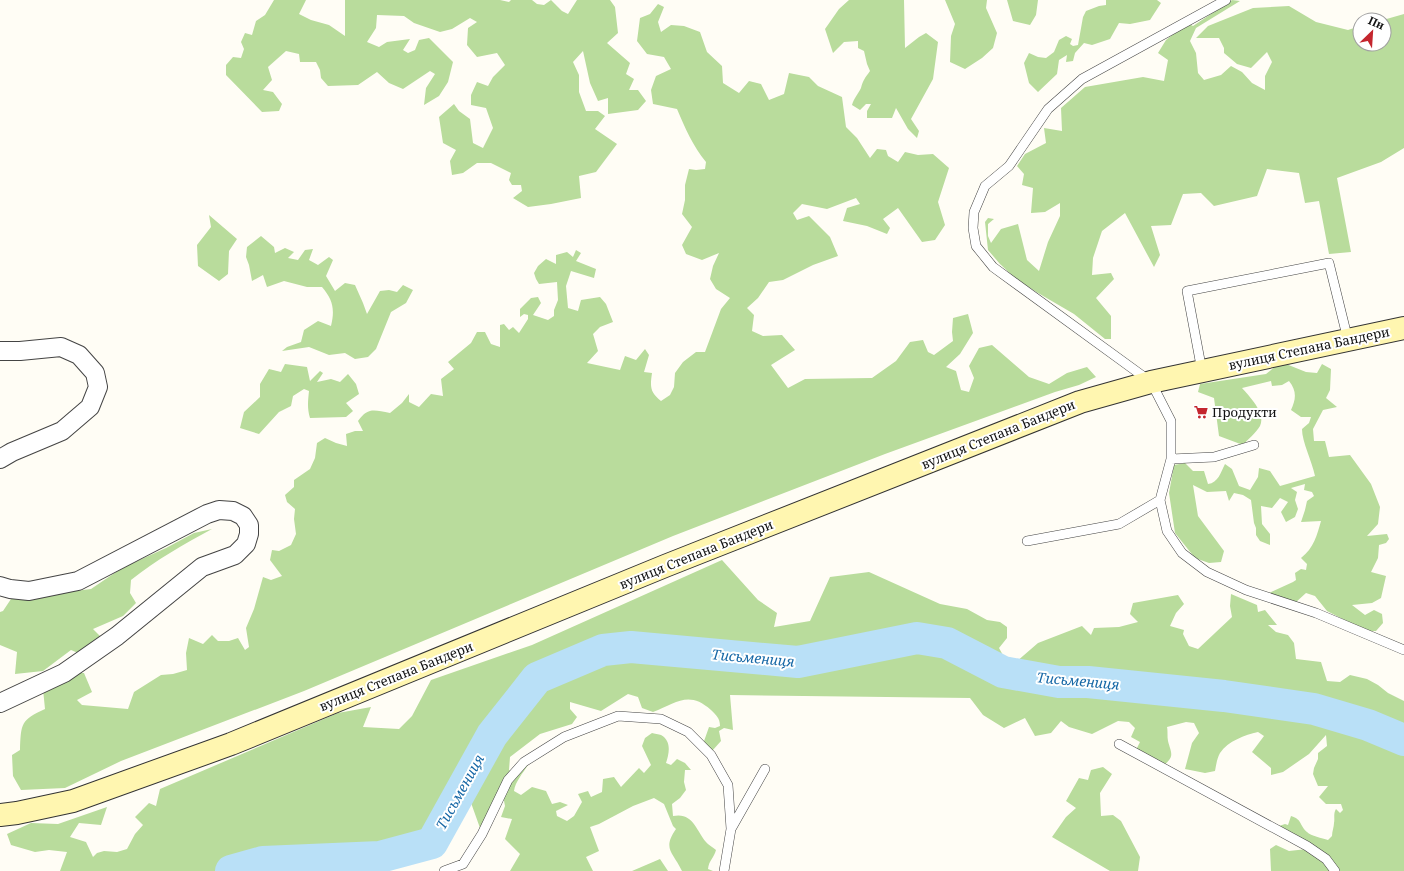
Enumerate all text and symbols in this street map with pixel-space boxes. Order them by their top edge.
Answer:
north arrow [1352,12,1392,52]
text: Пн [1366,12,1388,33]
street label: вулиця Степана Бандери [1227,322,1391,374]
street label: вулиця Степана Бандери [918,395,1078,473]
place label: Продукти [1212,403,1277,421]
supermarket icon: Продукти [1193,404,1209,420]
street label: вулиця Степана Бандери [616,515,776,593]
street label: вулиця Степана Бандери [316,637,476,715]
water label: Тисьмениця [711,644,795,671]
water label: Тисьмениця [1036,667,1120,694]
water label: Тисьмениця [431,751,488,833]

